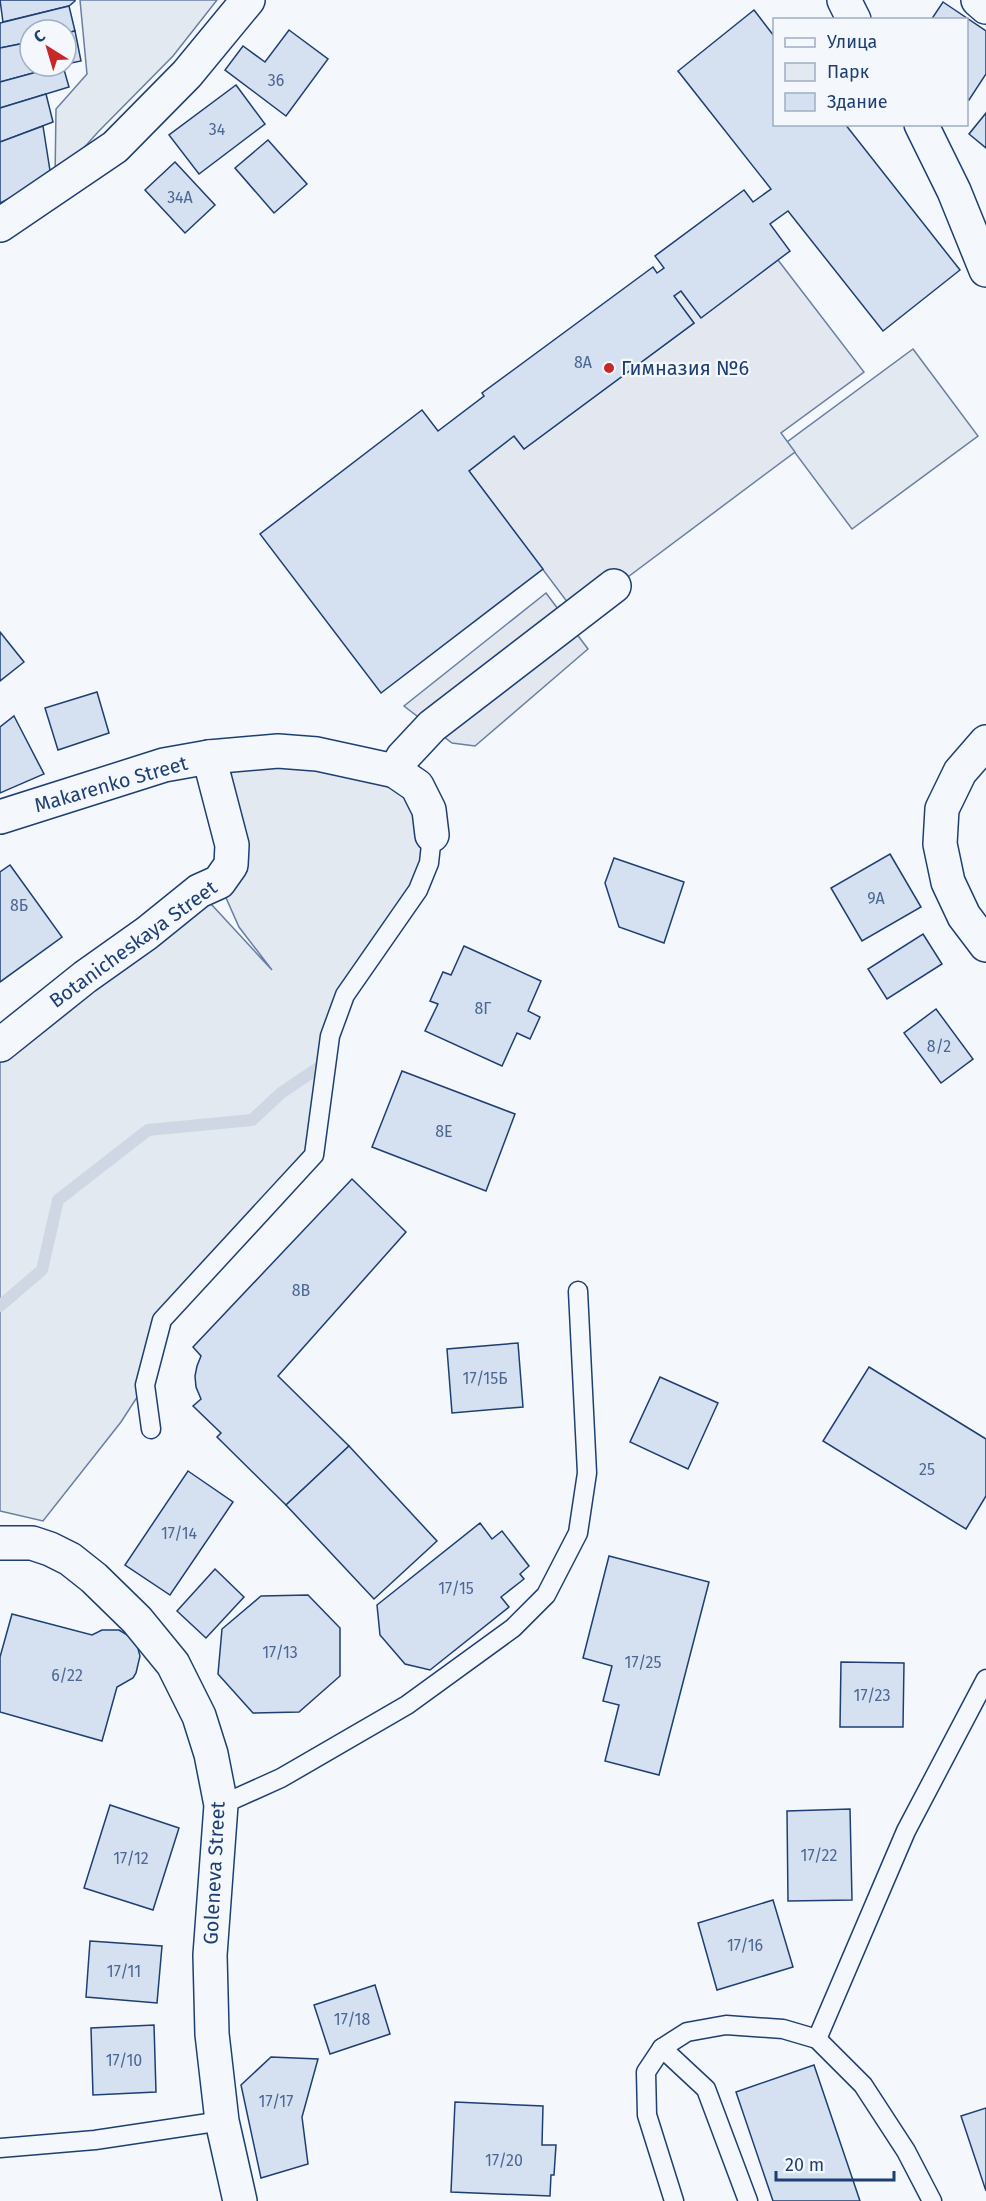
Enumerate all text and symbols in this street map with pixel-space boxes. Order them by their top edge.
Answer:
north arrow [18,18,78,78]
legend [773,18,968,126]
text: С [30,26,49,47]
text: Улица [827,31,877,53]
text: Парк [827,61,870,83]
house number: 36 [268,71,284,90]
text: Здание [827,91,888,113]
house number: 34 [209,120,226,139]
house number: 34А [167,188,194,207]
house number: 8А [574,353,593,372]
place label: Гимназия №6 [621,356,749,380]
marker: Гимназия №6 [602,361,616,375]
street label: Makarenko Street [32,750,191,817]
street label: Botanicheskaya Street [45,875,222,1013]
house number: 9А [867,889,886,908]
house number: 8Б [10,896,28,915]
house number: 8Г [475,999,491,1018]
house number: 8/2 [927,1037,951,1056]
house number: 8Е [435,1122,453,1141]
house number: 8В [292,1281,311,1300]
house number: 17/15Б [463,1369,507,1388]
house number: 25 [919,1460,935,1479]
house number: 17/14 [161,1524,198,1543]
house number: 17/15 [438,1579,474,1598]
house number: 17/13 [262,1643,298,1662]
house number: 17/25 [624,1653,662,1672]
house number: 6/22 [51,1666,83,1685]
house number: 17/23 [854,1686,890,1705]
street label: Goleneva Street [198,1800,230,1945]
house number: 17/22 [801,1846,838,1865]
house number: 17/12 [113,1849,149,1868]
house number: 17/16 [727,1936,763,1955]
house number: 17/11 [107,1962,141,1981]
house number: 17/18 [334,2010,370,2029]
house number: 17/10 [106,2051,142,2070]
house number: 17/17 [259,2092,293,2111]
scale bar [776,2144,894,2182]
house number: 17/20 [485,2151,523,2170]
text: 20 m [785,2154,824,2176]

